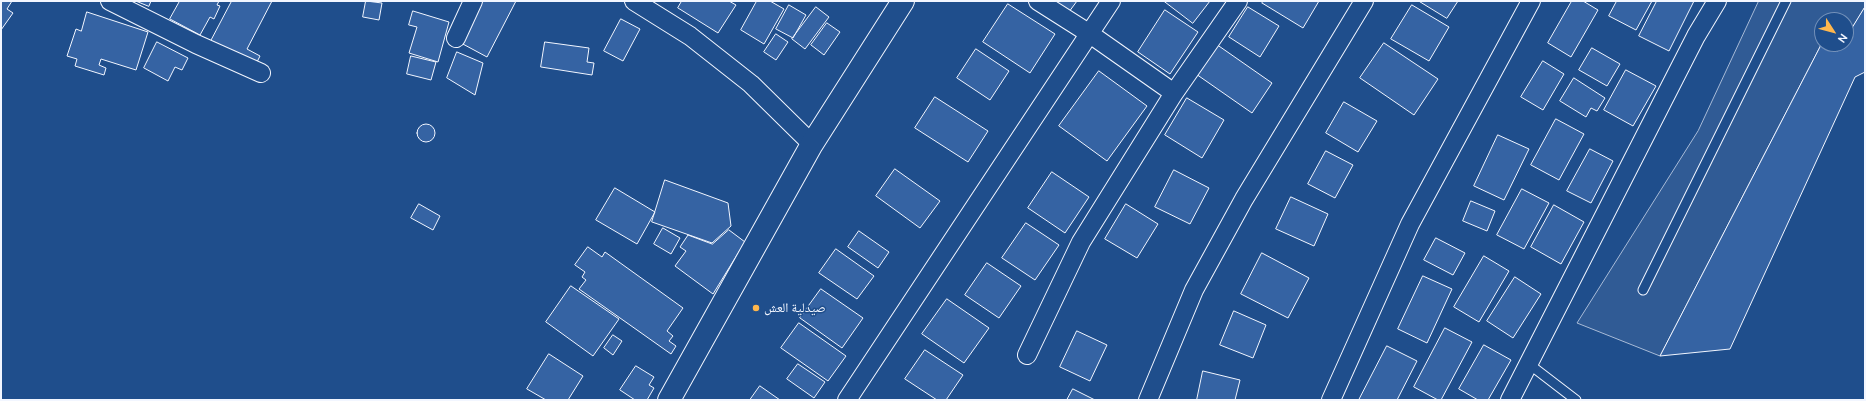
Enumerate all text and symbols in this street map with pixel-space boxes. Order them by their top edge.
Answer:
north arrow [1814,12,1854,52]
text: N [1836,32,1850,45]
place label: صيدلية العش [764,300,826,316]
marker: صيدلية العش [751,303,761,313]

